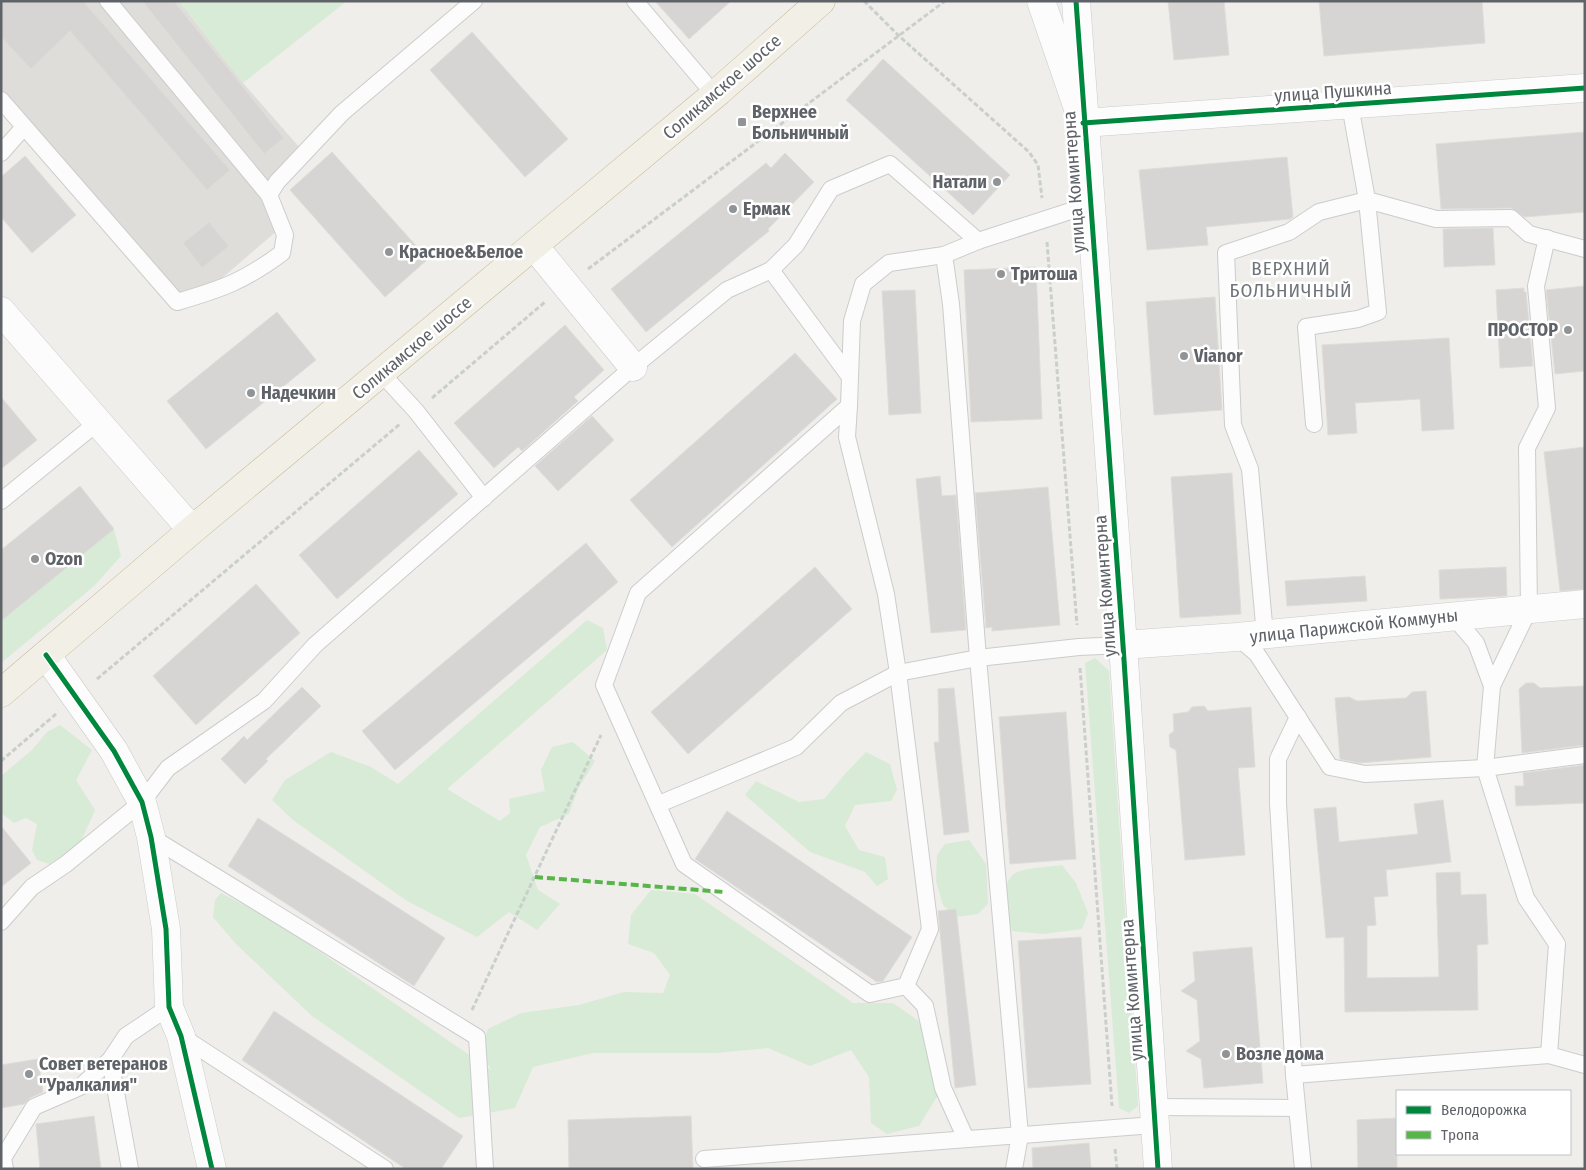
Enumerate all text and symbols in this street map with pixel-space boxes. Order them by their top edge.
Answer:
street label: Соликамское шоссе [658,30,786,144]
street label: улица Пушкина [1274,77,1393,107]
place label: Верхнее Больничный [752,101,849,144]
street label: улица Коминтерна [1058,110,1090,254]
marker: Верхнее Больничный [736,116,748,128]
place label: Натали [933,171,987,193]
marker: Натали [991,176,1003,188]
place label: Ермак [743,198,791,220]
marker: Ермак [727,203,739,215]
place label: Красное&Белое [399,241,523,263]
marker: Красное&Белое [383,246,395,258]
district label: ВЕРХНИЙ БОЛЬНИЧНЫЙ [1229,257,1353,302]
place label: Тритоша [1011,263,1078,285]
marker: Тритоша [995,268,1007,280]
street label: Соликамское шоссе [348,291,476,404]
place label: ПРОСТОР [1487,319,1558,341]
marker: ПРОСТОР [1562,324,1574,336]
place label: Vianor [1193,345,1243,367]
marker: Vianor [1178,350,1190,362]
place label: Надечкин [261,382,336,404]
marker: Надечкин [245,387,257,399]
street label: улица Коминтерна [1089,514,1121,658]
place label: Ozon [45,548,83,570]
marker: Ozon [29,553,41,565]
street label: улица Парижской Коммуны [1249,604,1459,648]
street label: улица Коминтерна [1116,918,1148,1062]
place label: Возле дома [1236,1043,1324,1065]
marker: Возле дома [1220,1048,1232,1060]
place label: Совет ветеранов "Уралкалия" [39,1053,168,1096]
marker: Совет ветеранов "Уралкалия" [23,1068,35,1080]
legend [1396,1090,1571,1155]
text: Велодорожка [1441,1101,1527,1119]
text: Тропа [1441,1126,1479,1144]

